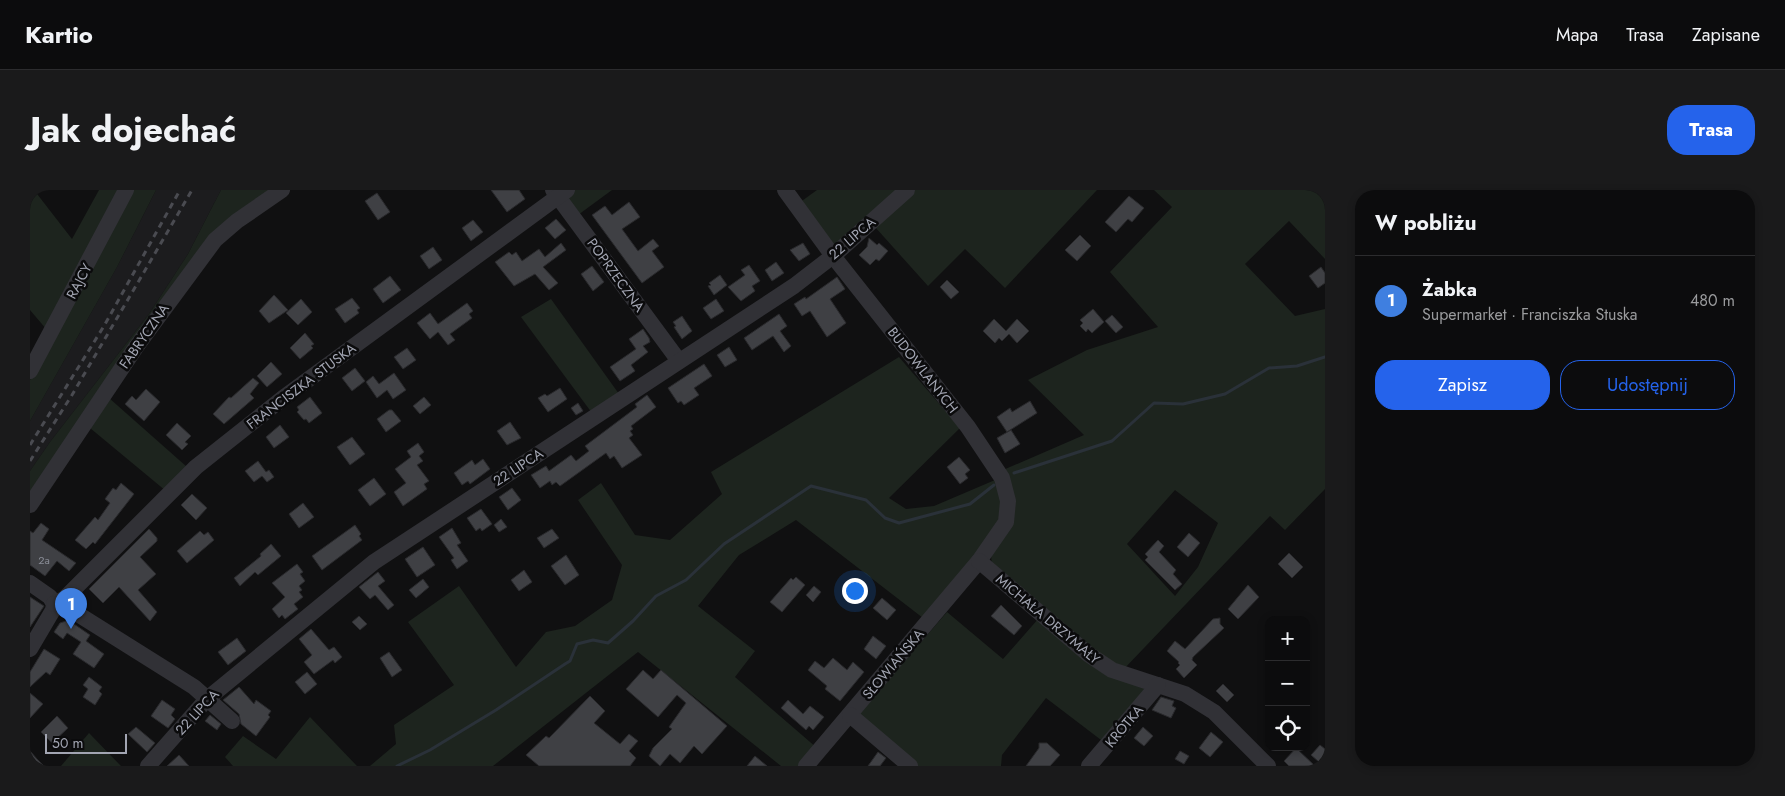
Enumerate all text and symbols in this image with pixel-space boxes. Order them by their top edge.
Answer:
text: Kartio [25,17,93,52]
text: Mapa [1556,22,1598,48]
text: Trasa [1626,22,1664,48]
text: Zapisane [1692,22,1760,48]
text: Jak dojechać [30,105,236,155]
button: Trasa [1667,105,1755,155]
text: W pobliżu [1375,208,1476,238]
street label: 22 LIPCA [824,212,880,264]
street label: POPRZECZNA [582,234,650,317]
street label: RAJCY [61,260,97,302]
text: Żabka [1422,276,1477,303]
text: 1 [1387,289,1395,312]
text: 480 m [1690,289,1735,312]
street label: FABRYCZNA [114,299,174,373]
text: Supermarket · Franciszka Stuska [1422,303,1638,326]
street label: BUDOWLANYCH [883,323,963,417]
street label: FRANCISZKA STUSKA [242,338,360,434]
button: Zapisz [1375,360,1550,410]
button: Udostępnij [1560,360,1735,410]
street label: 22 LIPCA [489,443,548,491]
house number: 2a [38,552,50,568]
street label: MICHAŁA DRZYMAŁY [991,569,1105,669]
your location [842,578,868,604]
pin: 1 [55,588,87,629]
map controls [1265,616,1310,751]
button: + [1265,616,1310,661]
street label: SŁOWIAŃSKA [858,624,929,704]
button: − [1265,661,1310,706]
street label: 22 LIPCA [171,684,224,739]
street label: KRÓTKA [1100,700,1148,752]
button: locate [1265,706,1310,751]
scale bar [45,731,128,754]
text: 50 m [52,733,83,753]

